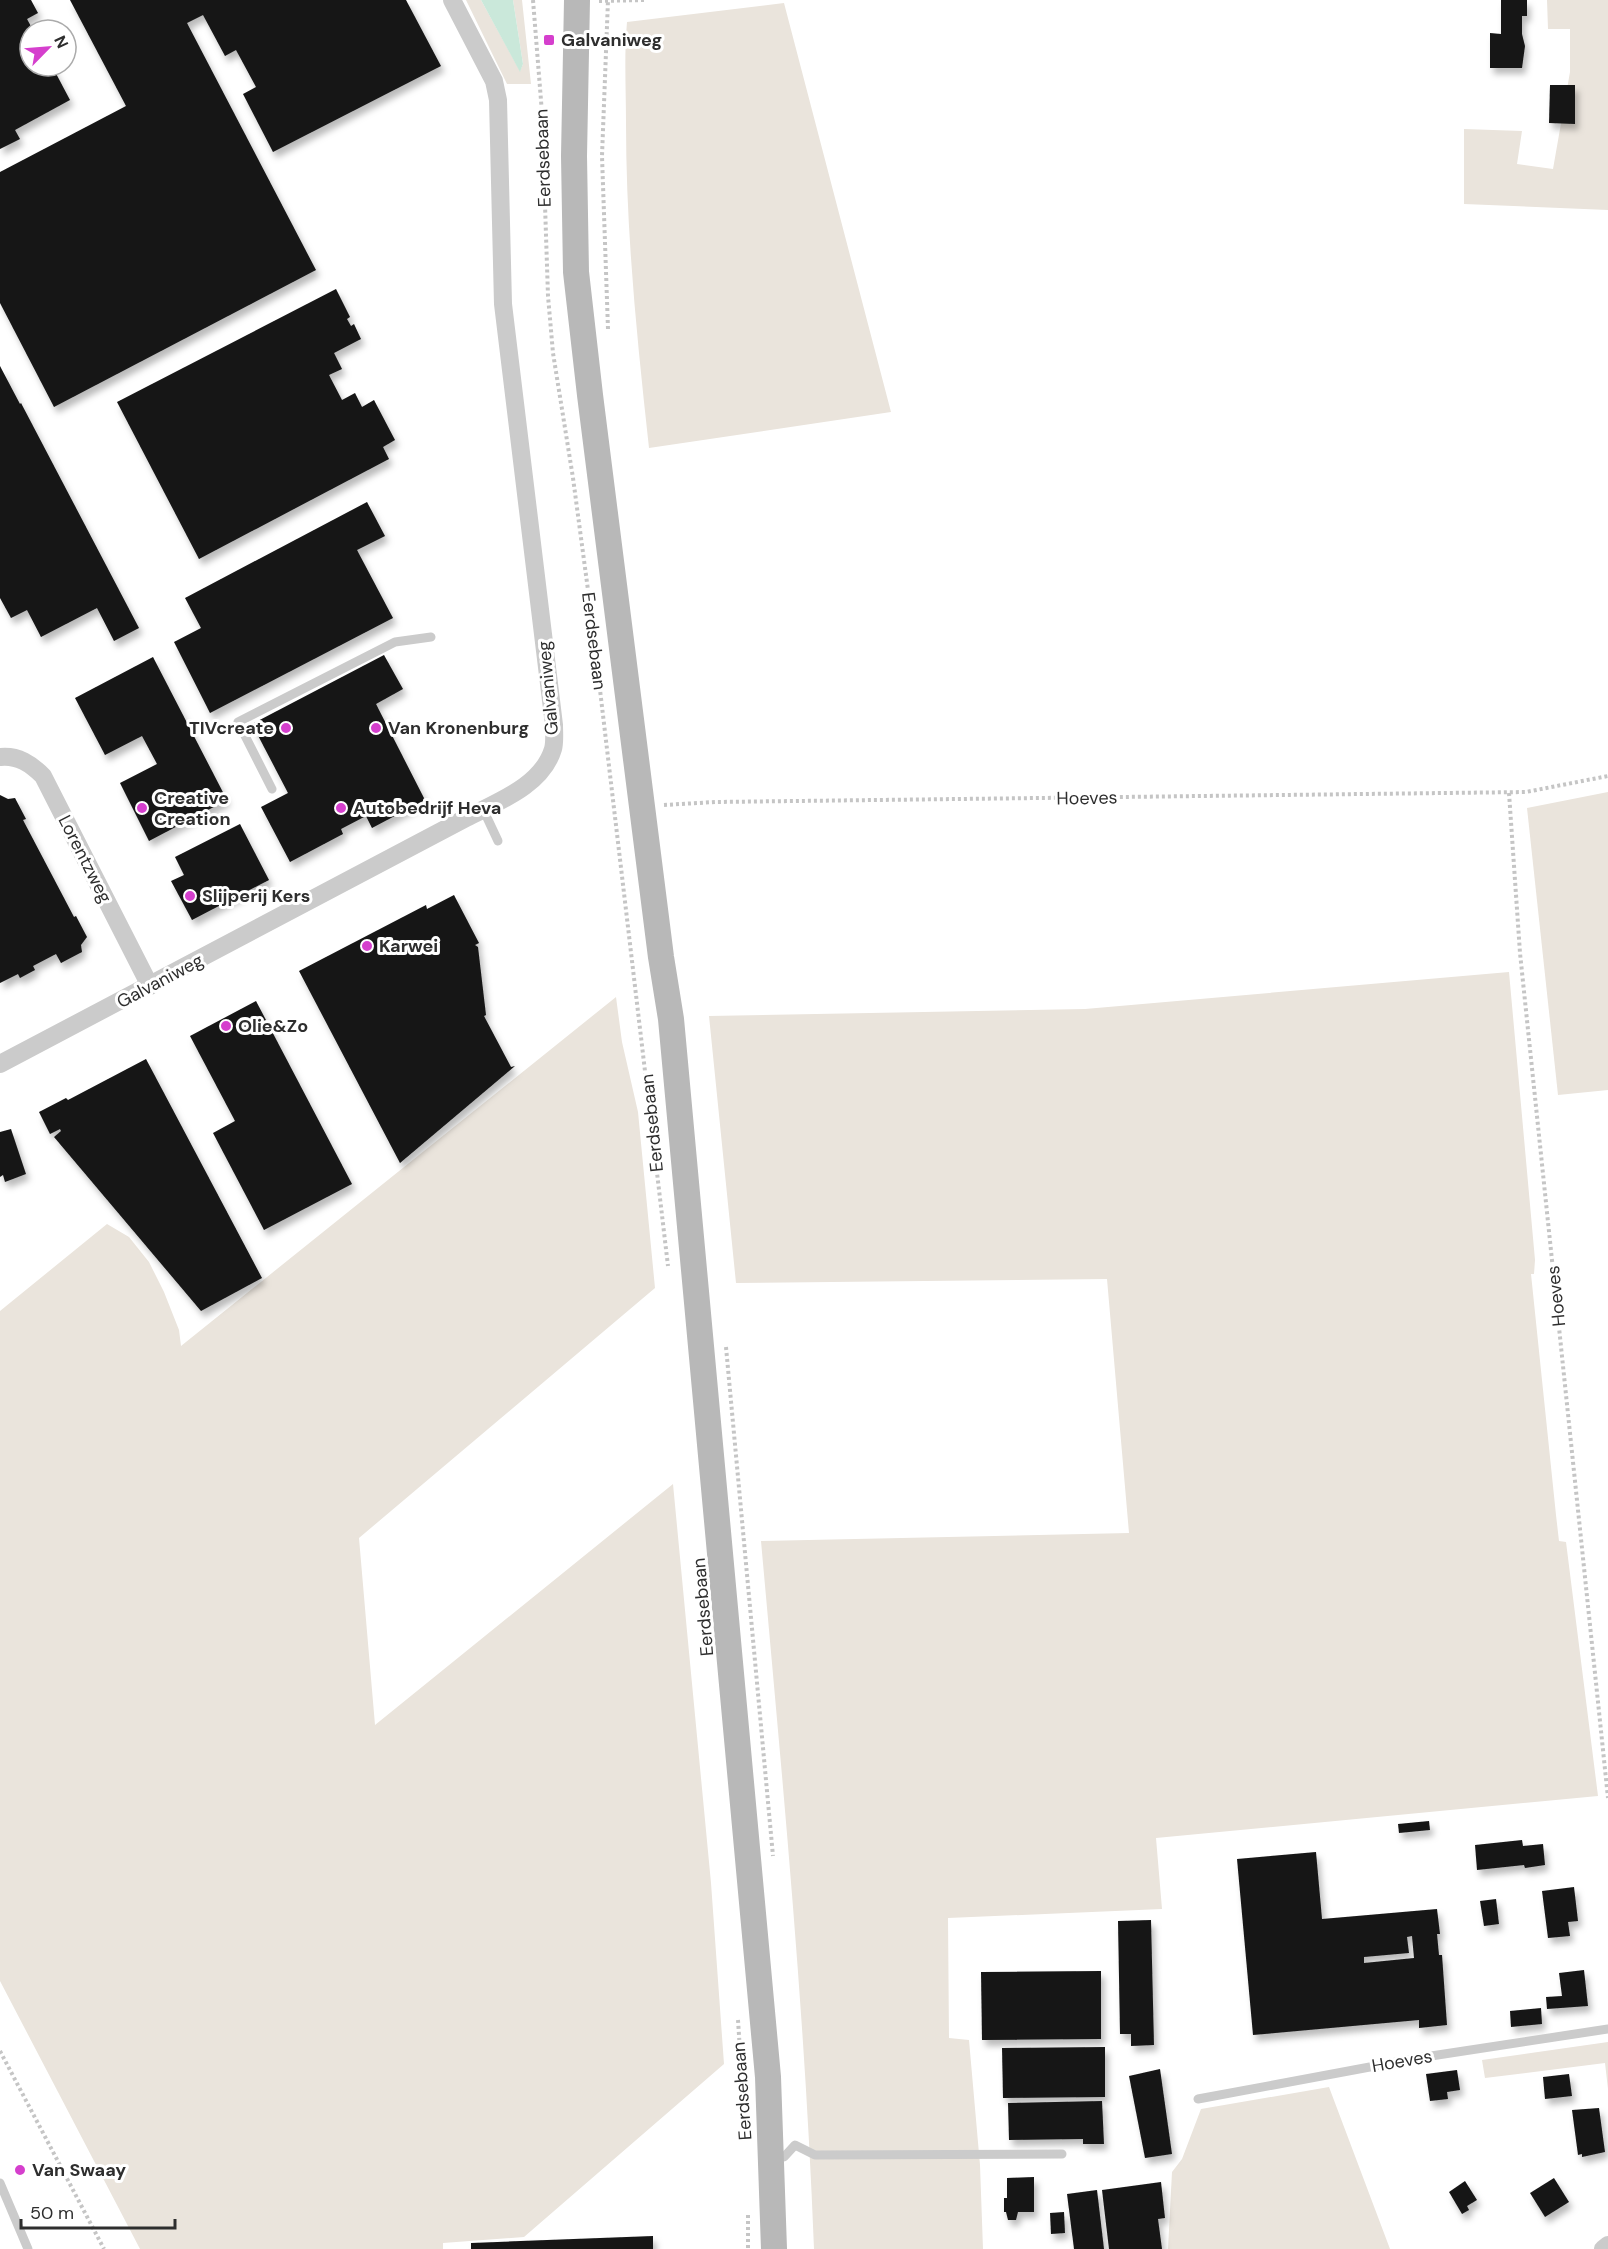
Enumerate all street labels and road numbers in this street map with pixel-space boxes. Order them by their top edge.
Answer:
street label: Eerdsebaan [529,108,557,208]
street label: Eerdsebaan [576,591,612,691]
street label: Galvaniweg [532,640,564,736]
street label: Hoeves [1056,785,1118,811]
street label: Lorentzweg [53,811,117,907]
street label: Galvaniweg [113,948,207,1014]
street label: Eerdsebaan [635,1073,669,1173]
street label: Hoeves [1541,1264,1571,1328]
street label: Eerdsebaan [687,1557,719,1657]
street label: Eerdsebaan [727,2041,757,2141]
street label: Hoeves [1370,2044,1434,2078]

